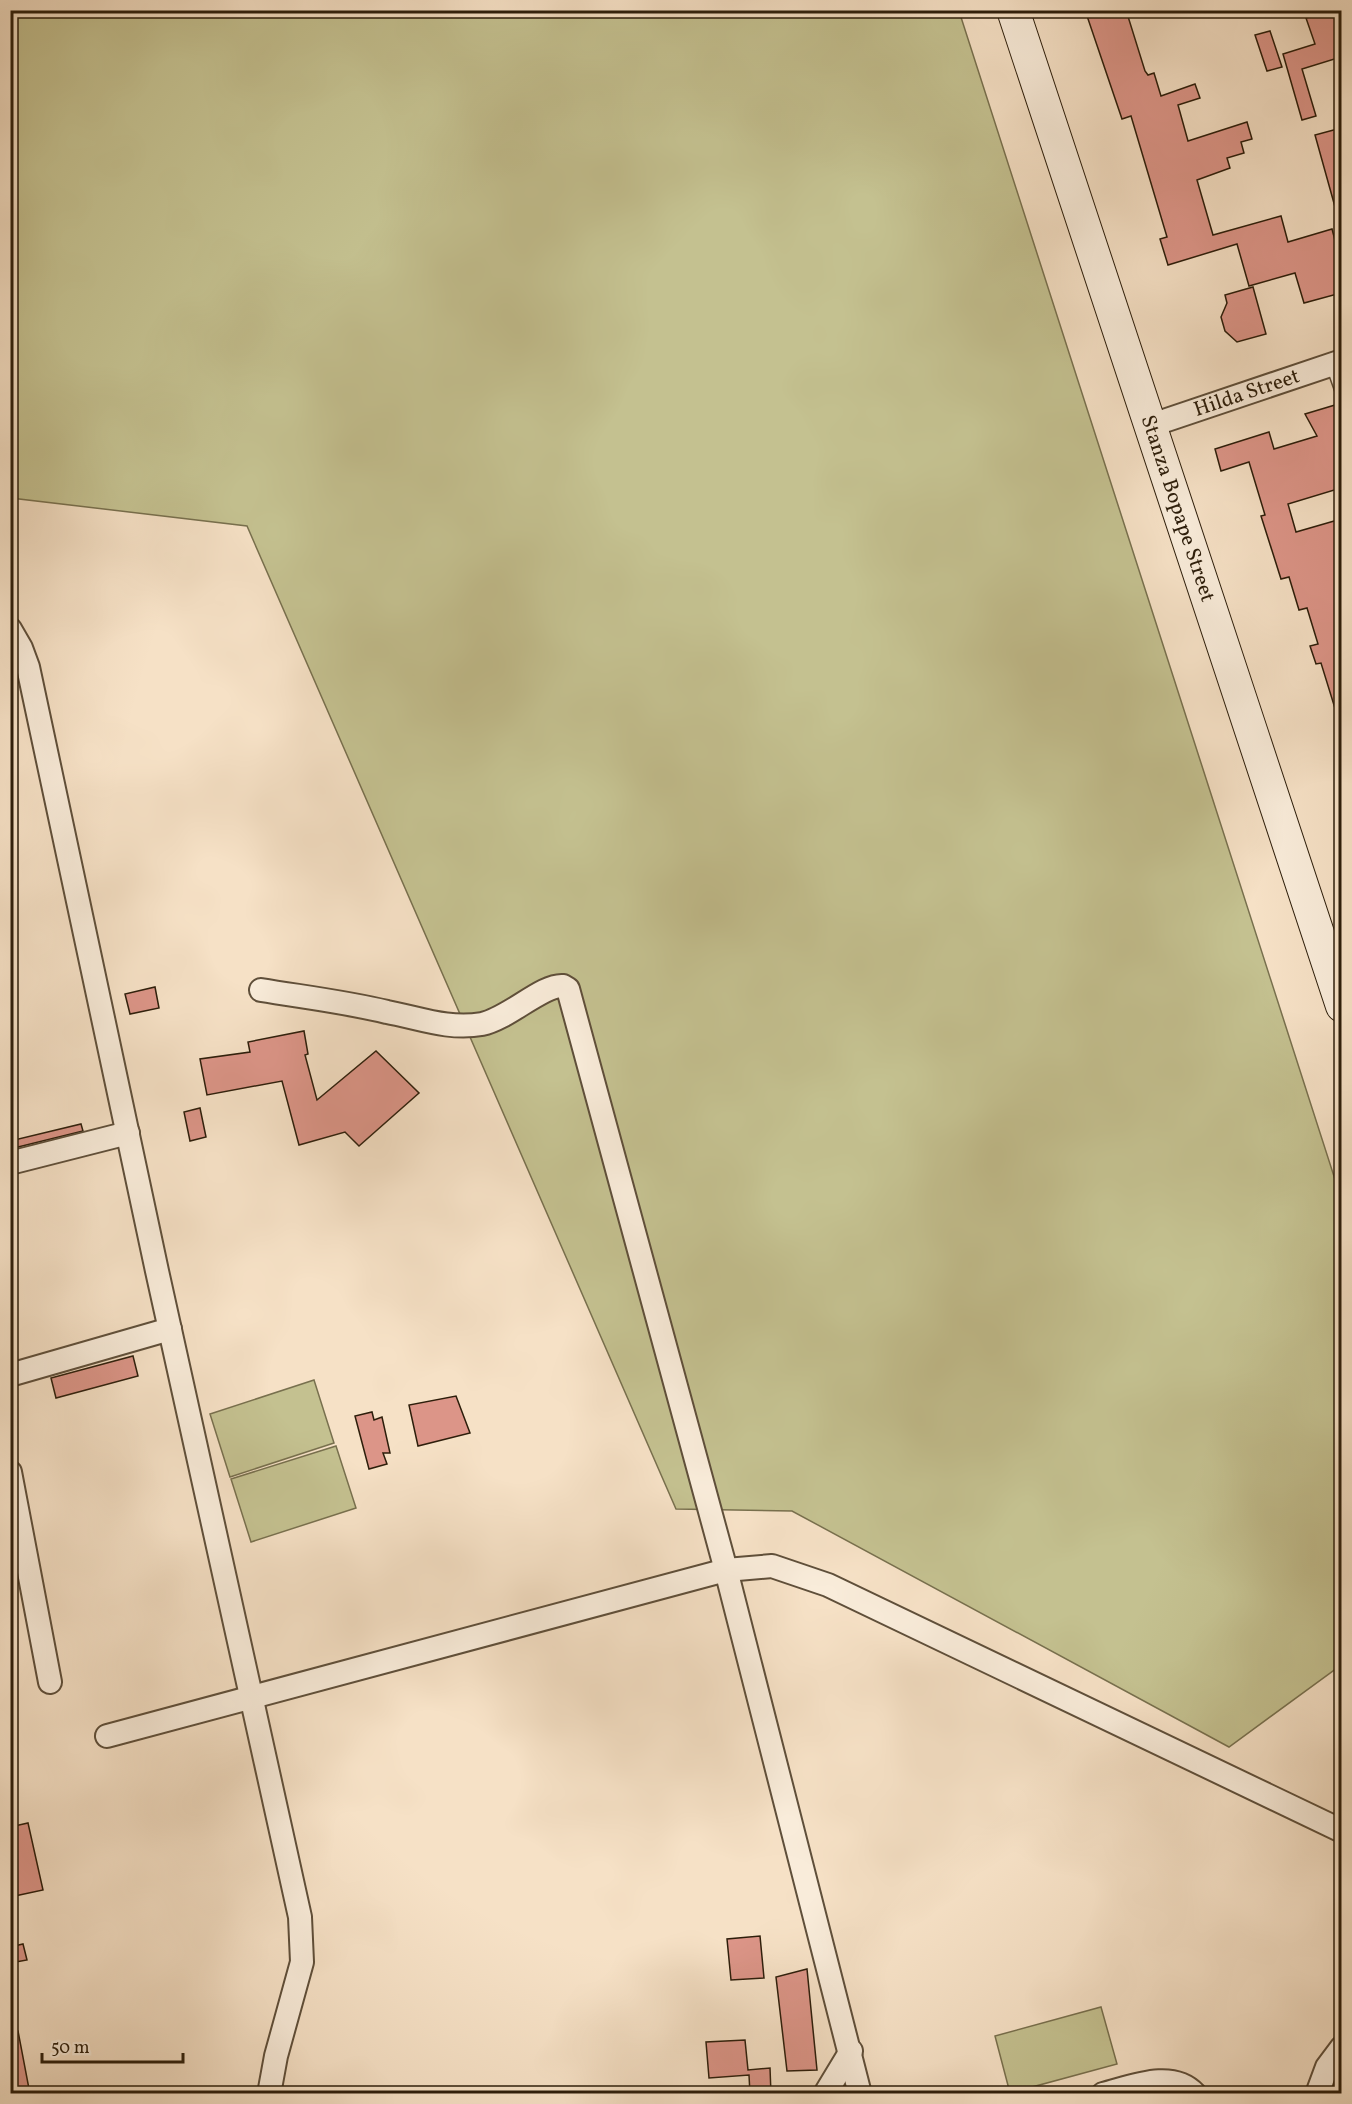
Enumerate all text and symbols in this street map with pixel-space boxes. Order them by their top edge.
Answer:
street label: Hilda Street [1190,362,1304,424]
street label: Stanza Bopape Street [1133,411,1222,606]
scale bar [42,2026,183,2064]
text: 50 m [51,2036,90,2061]

